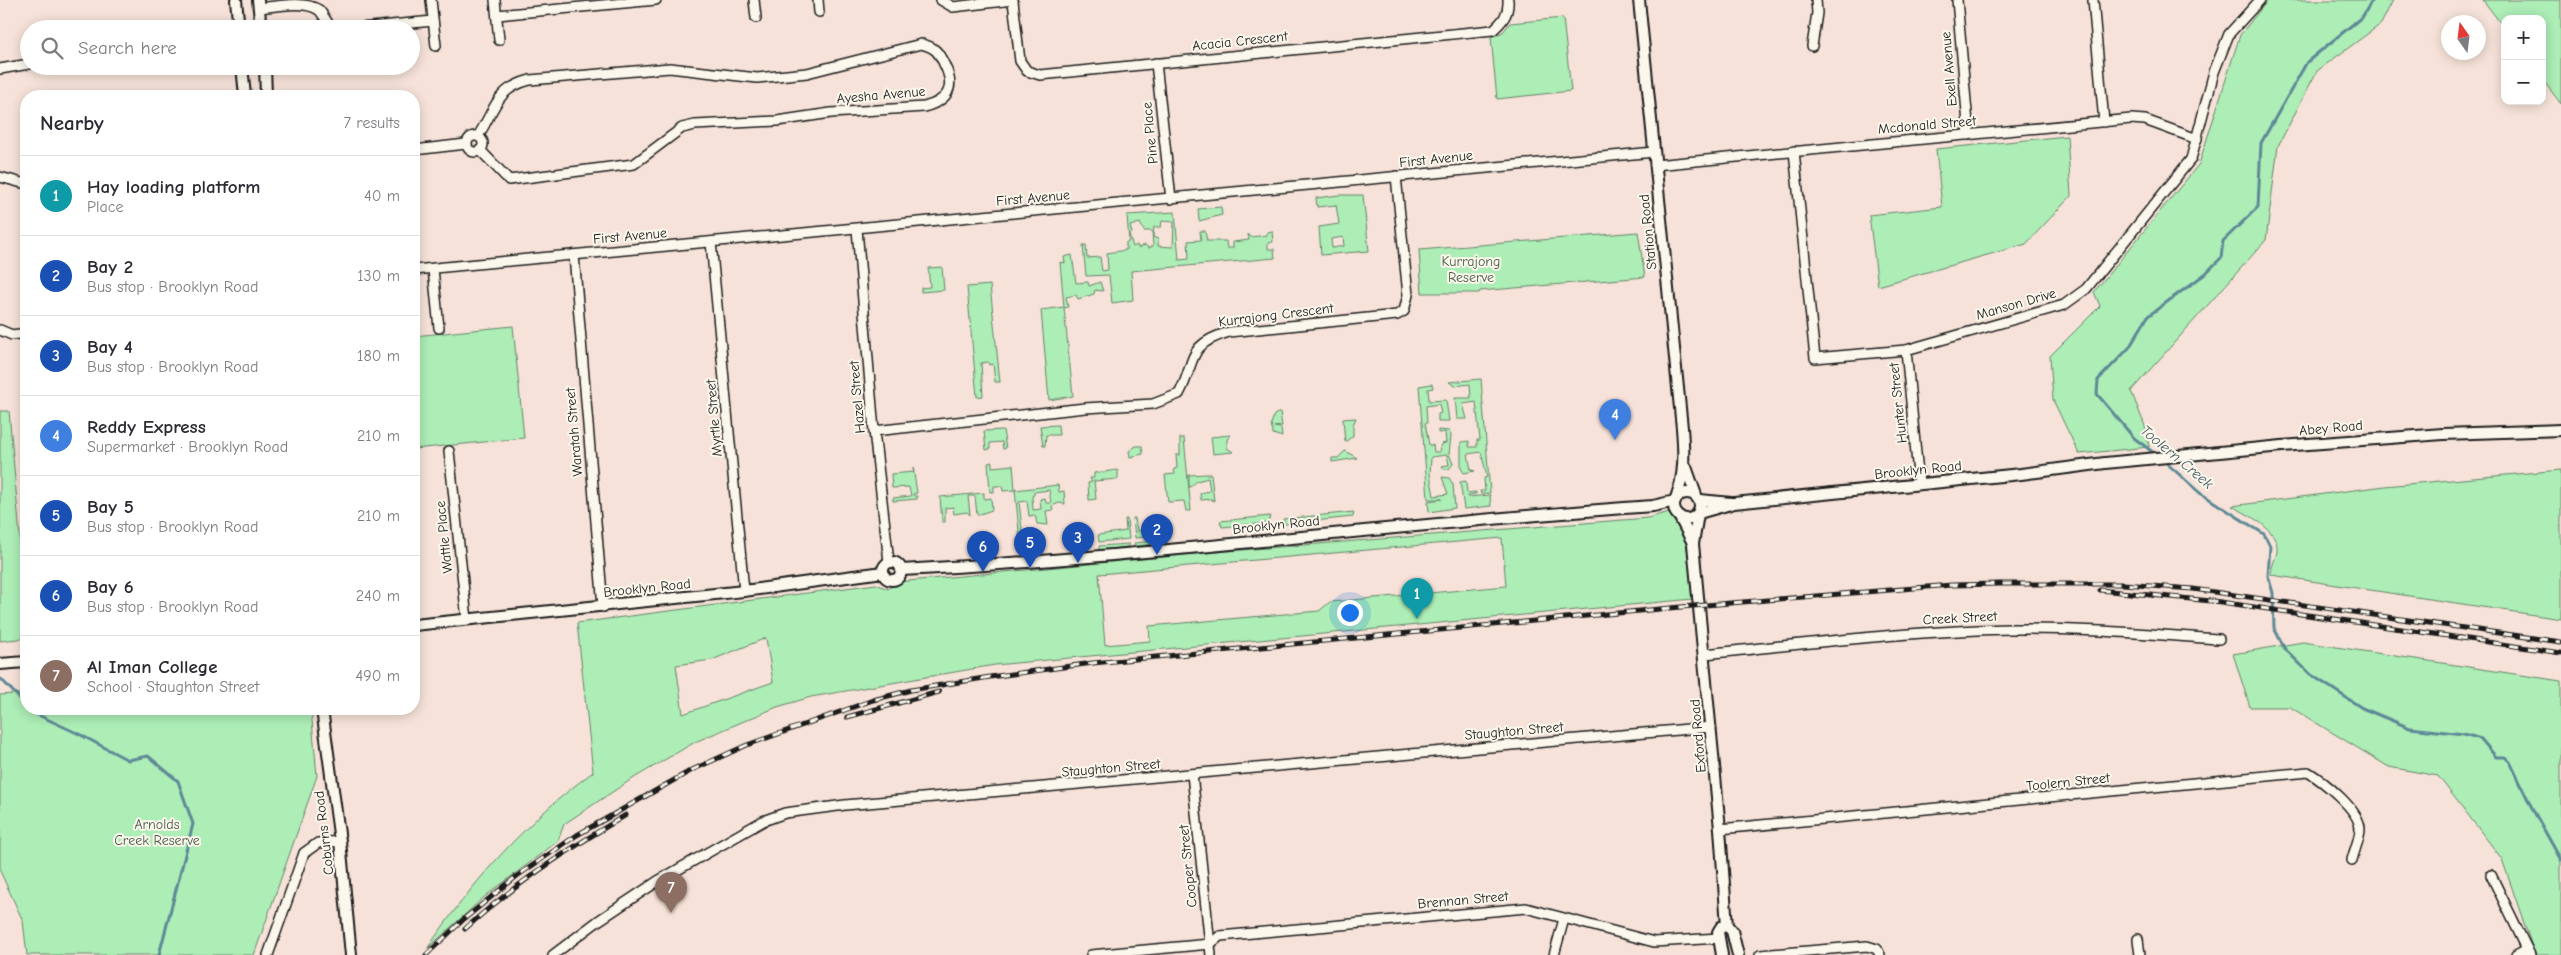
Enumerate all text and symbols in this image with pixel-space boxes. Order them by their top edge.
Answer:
north arrow [2441,15,2486,60]
map controls [2501,15,2546,105]
button: + [2501,15,2546,60]
search box [20,20,420,75]
street label: Acacia Crescent [1191,27,1290,54]
street label: Exell Avenue [1937,31,1961,107]
icon: search [38,34,66,62]
text: Search here [78,37,177,59]
button: − [2501,60,2546,105]
street label: Ayesha Avenue [836,83,926,107]
street label: Pine Place [1138,101,1162,165]
text: Nearby [40,111,104,135]
street label: Mcdonald Street [1877,112,1978,138]
text: 7 results [343,114,400,132]
street label: First Avenue [1398,147,1474,171]
text: Hay loading platform [87,176,260,198]
street label: First Avenue [995,186,1071,210]
text: 1 [53,187,59,205]
text: 40 m [364,187,400,205]
street label: Station Road [1636,193,1660,271]
text: Place [87,198,123,216]
street label: First Avenue [592,224,668,248]
park label: Kurrajong Reserve [1442,253,1500,286]
text: Bay 2 [87,256,133,278]
text: 2 [52,267,60,285]
text: 130 m [357,267,400,285]
text: Bus stop · Brooklyn Road [87,278,258,296]
street label: Manson Drive [1974,284,2058,324]
street label: Kurrajong Crescent [1217,299,1335,330]
text: Bay 4 [87,336,133,358]
text: 3 [52,347,60,365]
text: 180 m [357,347,400,365]
text: Bus stop · Brooklyn Road [87,358,258,376]
street label: Hazel Street [845,359,869,434]
street label: Hunter Street [1885,361,1911,444]
street label: Myrtle Street [702,378,726,457]
street label: Waratah Street [562,386,586,477]
pin: 4 [1599,399,1631,440]
text: Reddy Express [87,416,206,438]
street label: Abey Road [2298,417,2364,439]
water label: Toolern Creek [2137,421,2218,493]
text: 4 [52,427,60,445]
text: 210 m [357,427,400,445]
text: Supermarket · Brooklyn Road [87,438,288,456]
street label: Brooklyn Road [1874,457,1962,483]
text: Bay 5 [87,496,134,518]
street label: Wattle Place [432,500,456,574]
text: 5 [52,507,60,525]
text: 210 m [357,507,400,525]
street label: Brooklyn Road [1232,512,1320,538]
pin: 2 [1141,514,1173,555]
text: Bus stop · Brooklyn Road [87,518,258,536]
pin: 3 [1062,522,1094,563]
pin: 5 [1014,527,1046,568]
pin: 6 [967,531,999,572]
street label: Brooklyn Road [603,575,691,601]
text: Bay 6 [87,576,134,598]
pin: 1 [1401,578,1433,619]
text: 6 [52,587,60,605]
text: 240 m [356,587,400,605]
text: Bus stop · Brooklyn Road [87,598,258,616]
your location [1337,600,1363,626]
street label: Creek Street [1922,608,1999,628]
text: Al Iman College [87,656,218,678]
text: 7 [52,667,60,685]
text: 490 m [355,667,400,685]
text: School · Staughton Street [87,678,259,696]
street label: Exford Road [1686,699,1710,773]
street label: Staughton Street [1464,718,1565,744]
street label: Staughton Street [1061,755,1162,781]
street label: Toolern Street [2025,769,2112,795]
street label: Coburns Road [310,790,338,876]
park label: Arnolds Creek Reserve [114,816,200,849]
street label: Cooper Street [1175,823,1201,908]
pin: 7 [655,872,687,913]
street label: Brennan Street [1417,887,1510,912]

